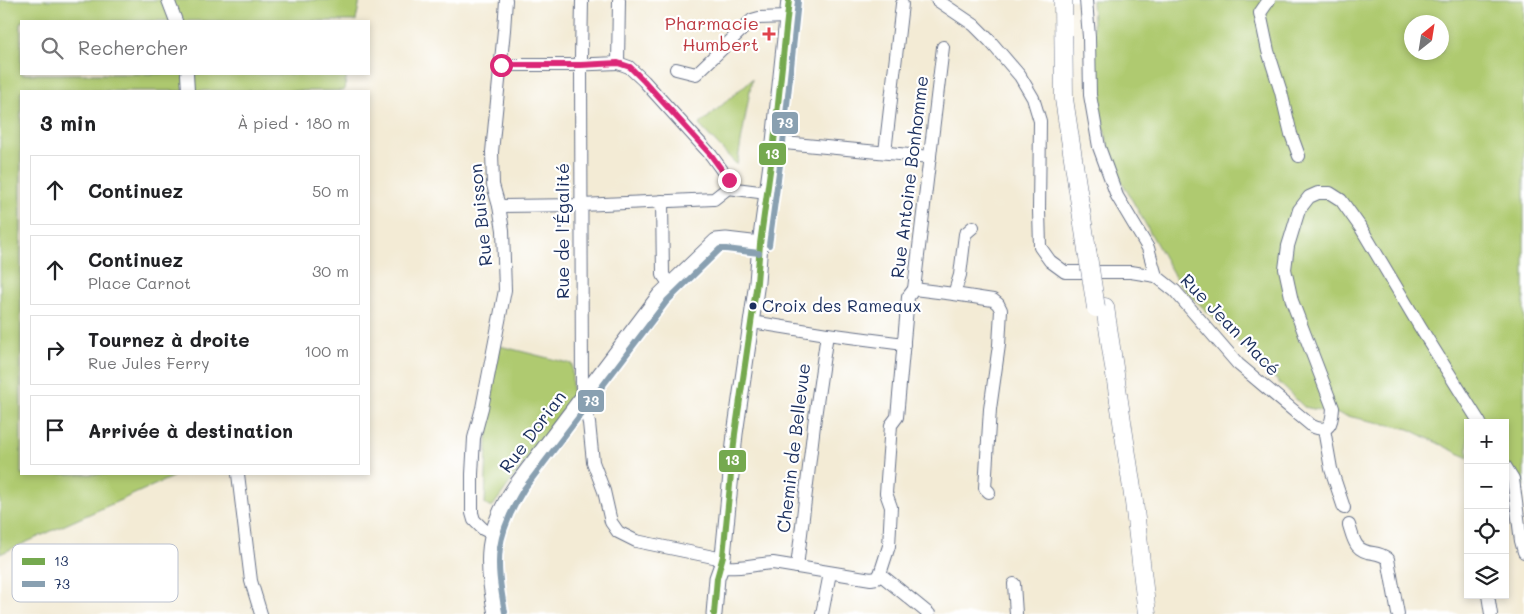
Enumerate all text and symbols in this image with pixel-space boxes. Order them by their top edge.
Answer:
place label: Pharmacie Humbert [665,11,759,56]
north arrow [1404,15,1449,60]
search box [20,20,370,75]
marker: Pharmacie Humbert [763,28,775,40]
icon: search [38,34,66,62]
text: Rechercher [78,35,188,60]
route start [490,54,513,77]
street label: Rue Antoine Bonhomme [885,74,933,280]
text: 3 min [40,109,96,136]
line badge: 73 [771,111,799,135]
text: À pied · 180 m [237,112,350,133]
text: 73 [777,113,793,132]
line badge: 13 [758,142,787,166]
text: 13 [765,144,779,163]
street label: Rue Buisson [463,163,497,268]
street label: Rue de l'Égalité [550,163,574,299]
route end [718,169,741,192]
icon: ahead [41,176,69,204]
text: Continuez [88,178,183,203]
text: 50 m [312,180,349,201]
text: Continuez [88,247,183,272]
icon: ahead [41,256,69,284]
text: 30 m [312,260,349,281]
street label: Rue Jean Macé [1176,268,1286,381]
text: Place Carnot [88,272,191,293]
place label: Croix des Rameaux [762,294,922,316]
marker: Croix des Rameaux [748,301,758,311]
text: Tournez à droite [88,327,250,352]
icon: right [41,336,69,364]
text: 100 m [304,340,349,361]
text: Rue Jules Ferry [88,352,210,373]
street label: Chemin de Bellevue [771,362,815,534]
street label: Rue Dorian [493,385,571,477]
line badge: 73 [577,389,605,413]
text: 73 [583,391,599,410]
icon: arrive [41,416,69,444]
text: Arrivée à destination [88,418,293,443]
map controls [1464,419,1509,599]
button: + [1464,419,1509,464]
line badge: 13 [718,449,747,473]
text: 13 [725,450,739,469]
button: − [1464,464,1509,509]
button: locate [1464,509,1509,554]
legend [12,544,178,602]
text: 13 [54,551,68,570]
button: layers [1464,554,1509,599]
text: 73 [54,574,70,593]

